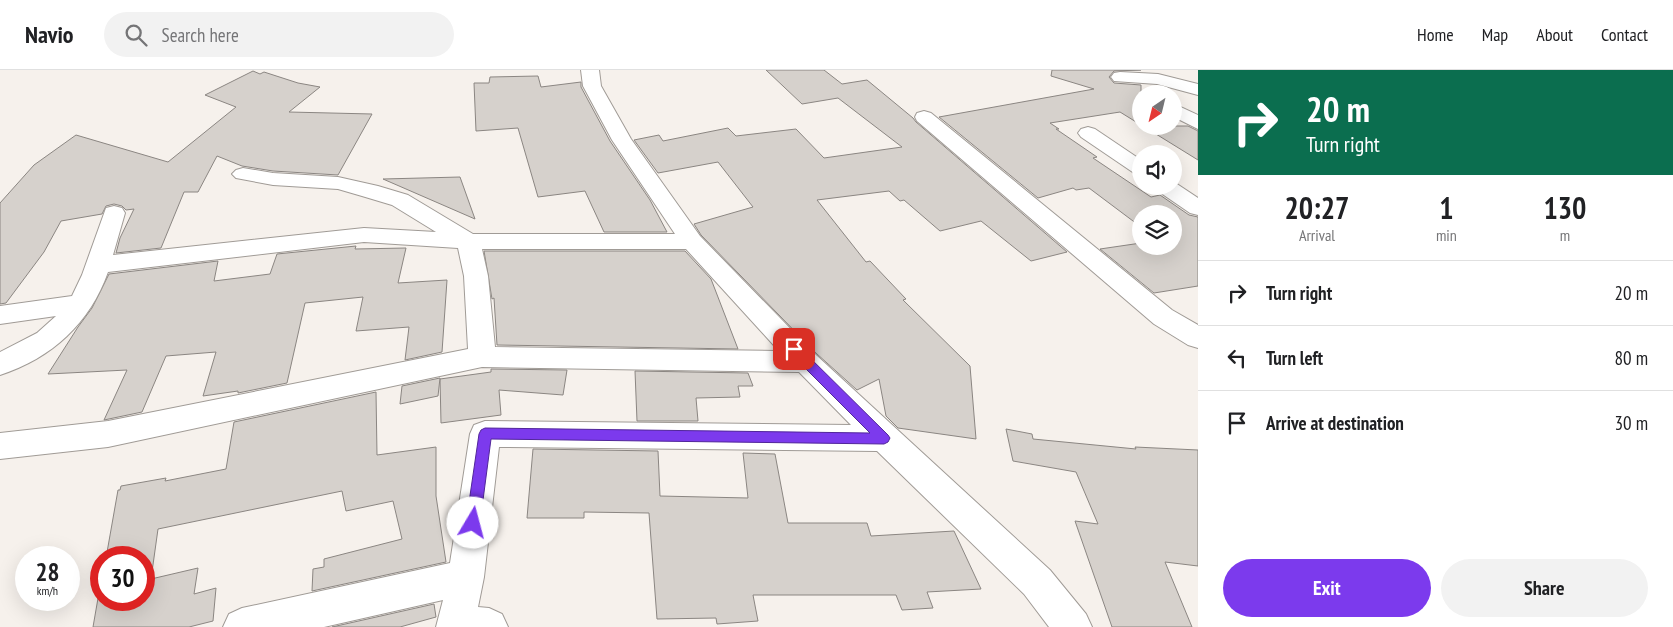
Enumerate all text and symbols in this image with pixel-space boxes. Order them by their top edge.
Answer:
search box [104,12,454,57]
text: Navio [25,19,74,50]
icon: search [122,21,150,49]
text: Search here [162,23,239,47]
text: Home [1417,23,1454,46]
text: Map [1482,23,1508,46]
text: About [1536,23,1573,46]
text: Contact [1601,23,1648,46]
north arrow [1132,85,1182,135]
map controls [1132,85,1182,255]
text: 20 m [1306,86,1370,132]
icon: right [1223,90,1288,155]
text: Turn right [1306,130,1380,158]
button: sound [1132,145,1182,195]
text: 20:27 [1285,188,1349,227]
text: 1 [1439,188,1454,227]
text: 130 [1543,188,1586,227]
button: layers [1132,205,1182,255]
text: Arrival [1299,225,1335,245]
text: min [1436,225,1457,245]
text: m [1560,225,1570,245]
icon: right [1223,279,1251,307]
text: Turn right [1266,281,1332,305]
text: 20 m [1615,281,1648,305]
pin [773,328,815,370]
icon: arrive [780,335,808,363]
icon: left [1223,344,1251,372]
text: Turn left [1266,346,1323,370]
text: 80 m [1615,346,1648,370]
icon: arrive [1223,409,1251,437]
text: Arrive at destination [1266,411,1404,435]
text: 30 m [1615,411,1648,435]
position arrow [446,496,498,548]
speed limit sign: 30 [90,546,155,611]
text: 28 [36,556,59,588]
button: Exit [1223,559,1431,617]
button: Share [1441,559,1648,617]
text: km/h [37,583,58,598]

